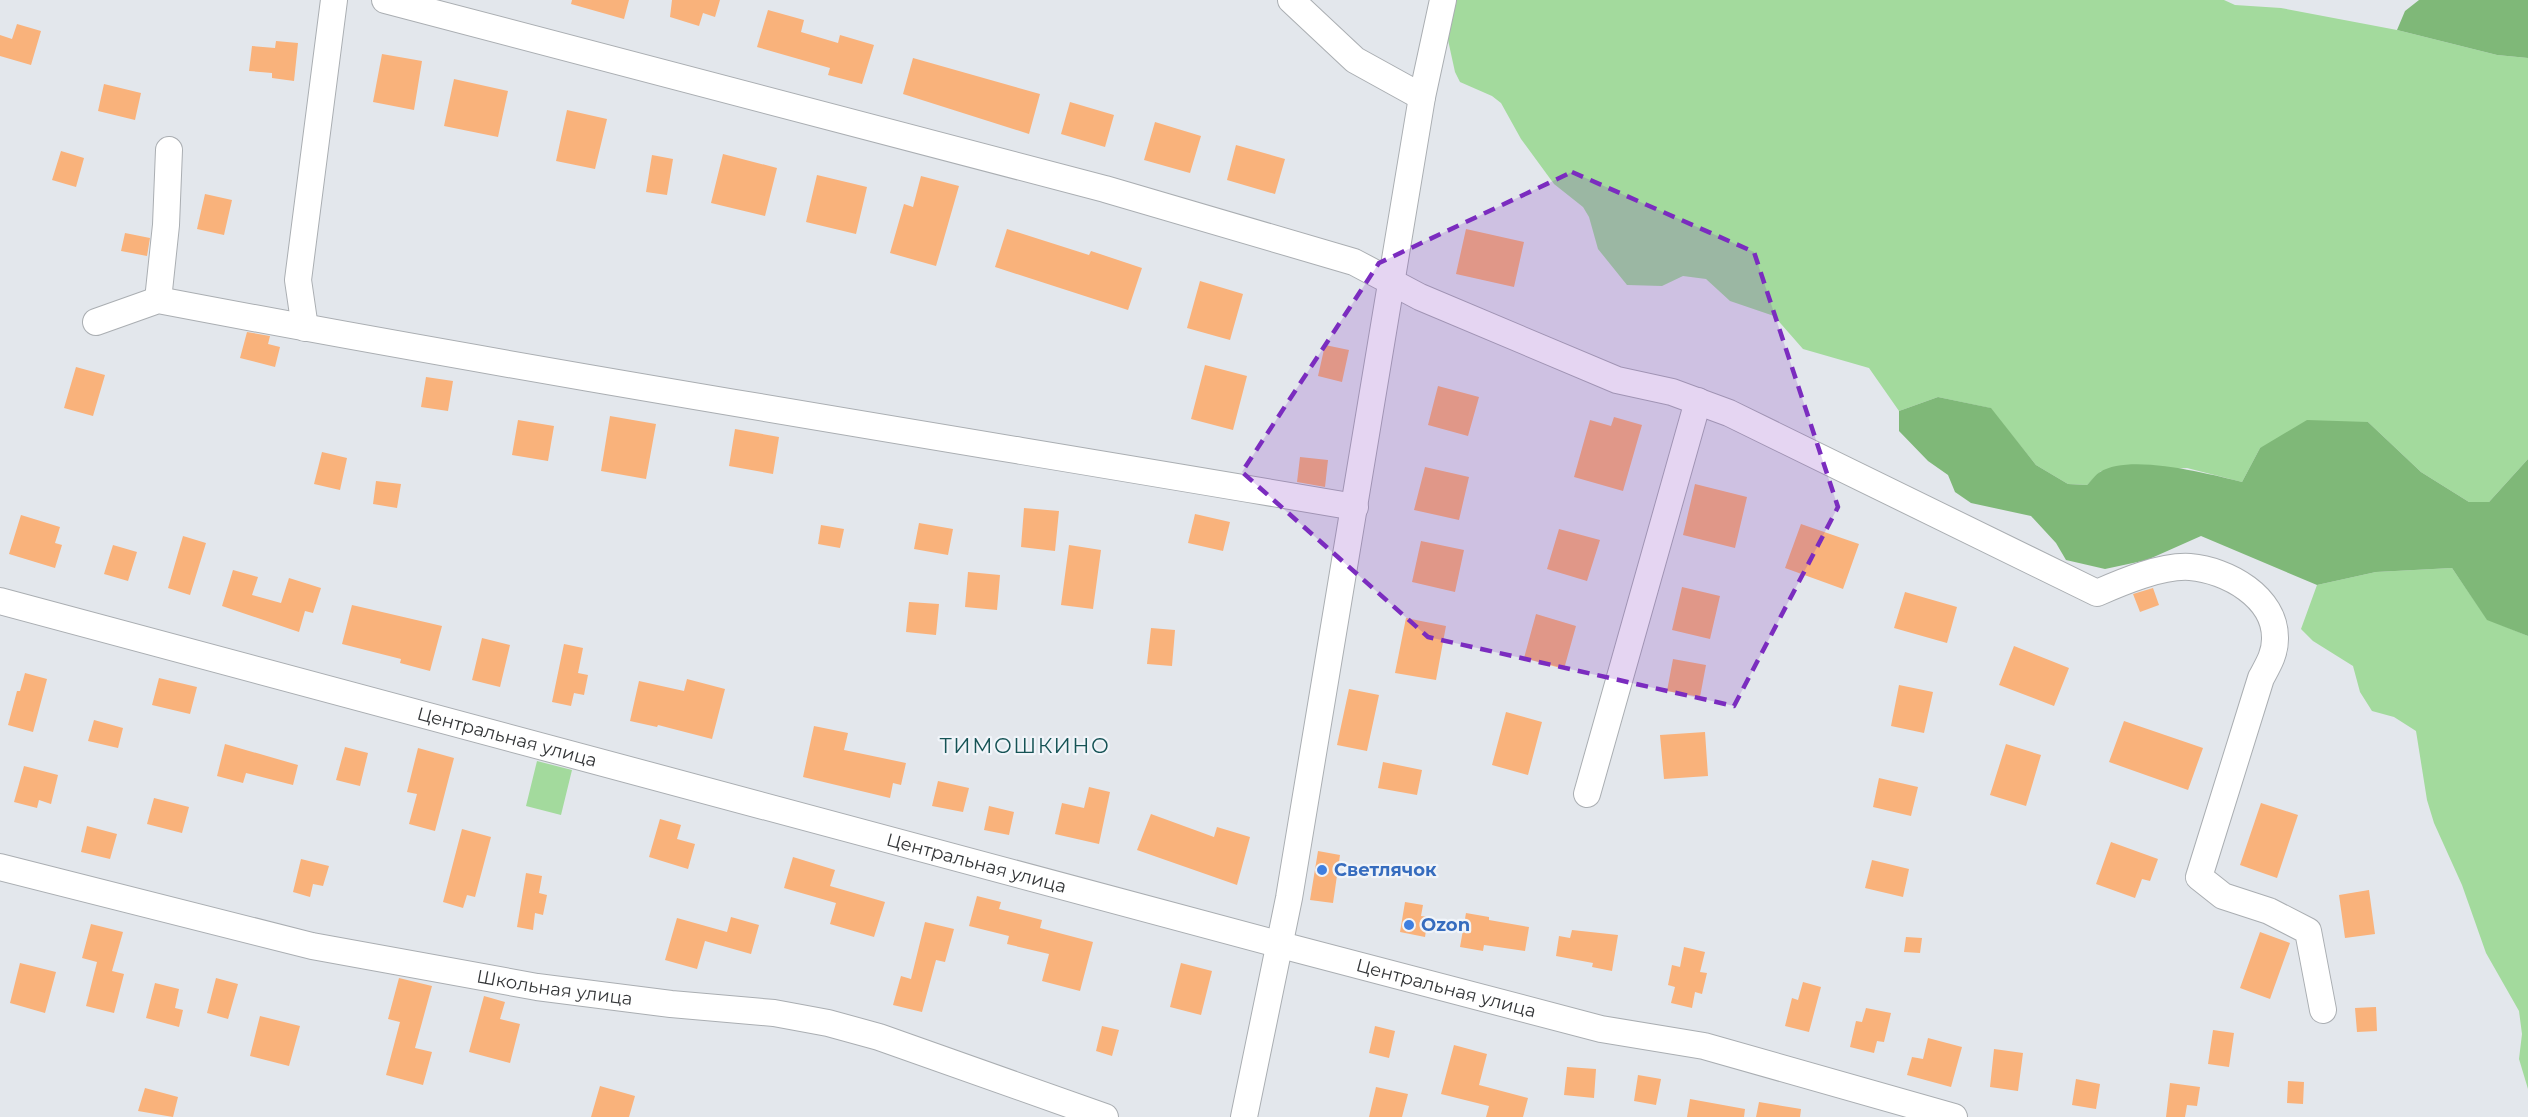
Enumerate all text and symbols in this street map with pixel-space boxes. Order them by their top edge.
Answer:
street label: Центральная улица [415,703,599,772]
district label: ТИМОШКИНО [940,733,1110,758]
street label: Центральная улица [884,829,1069,898]
place label: Светлячок [1334,859,1437,881]
marker: Светлячок [1315,863,1329,877]
place label: Ozon [1421,914,1470,936]
marker: Ozon [1402,918,1416,932]
street label: Центральная улица [1354,954,1538,1022]
street label: Школьная улица [475,965,634,1010]

